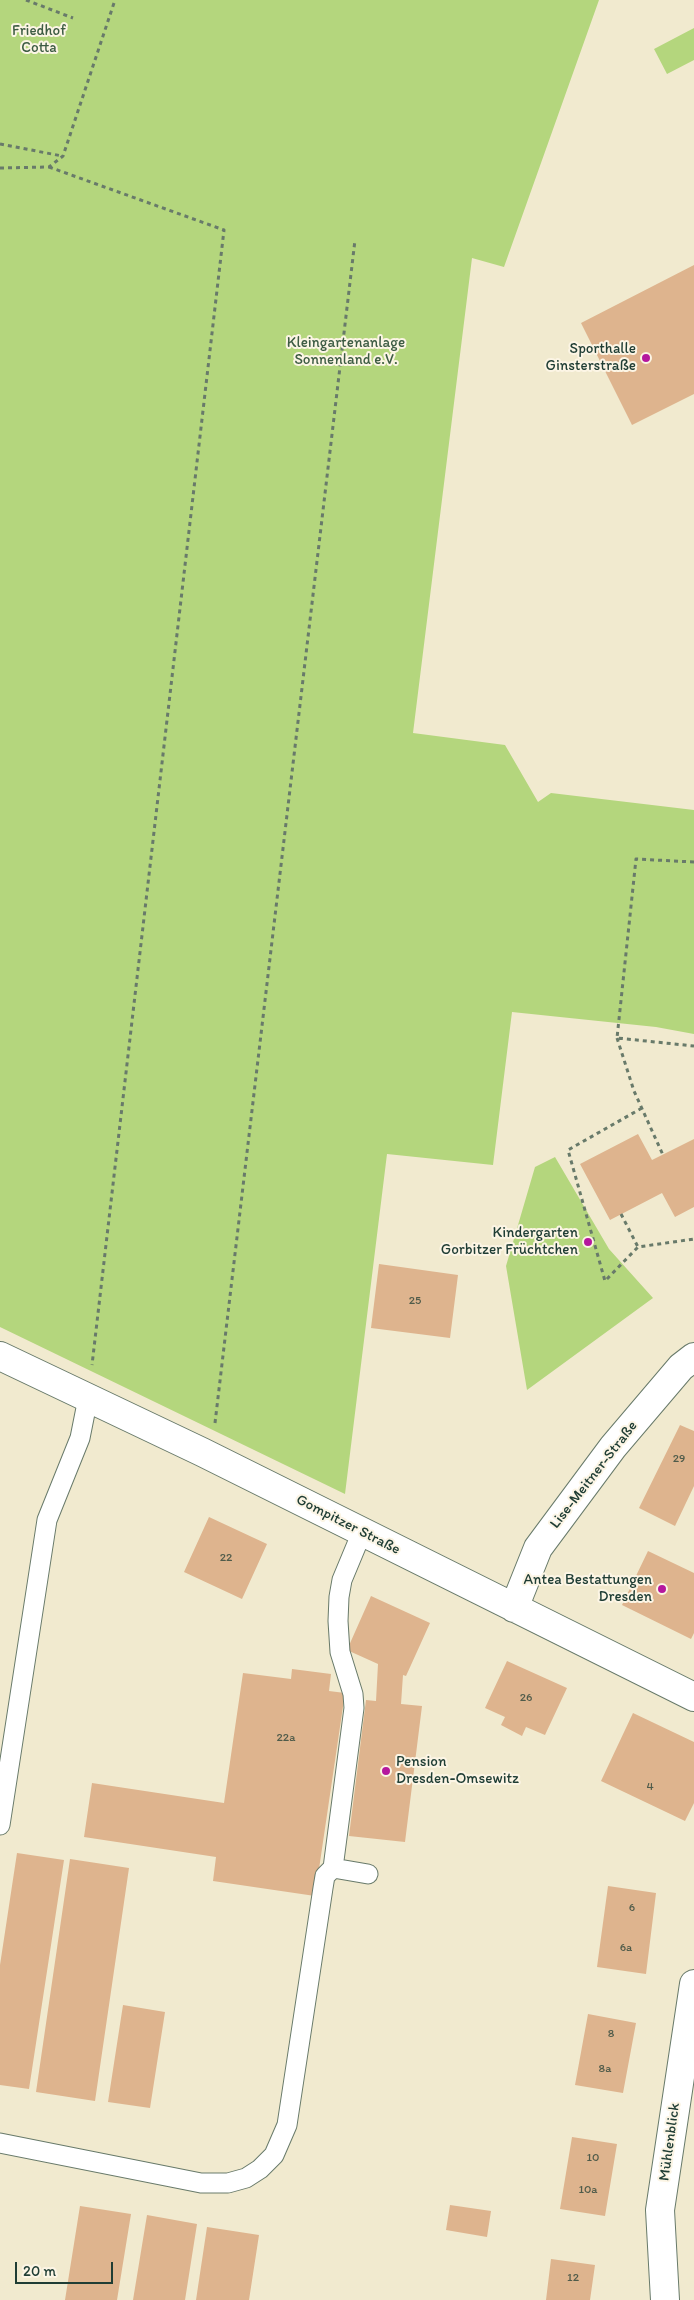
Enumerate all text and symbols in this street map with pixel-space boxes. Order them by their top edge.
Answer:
park label: Friedhof Cotta [12,22,66,57]
park label: Kleingartenanlage Sonnenland e.V. [287,334,405,369]
place label: Sporthalle Ginsterstraße [546,340,636,375]
marker: Sporthalle Ginsterstraße [640,352,652,364]
place label: Kindergarten Gorbitzer Früchtchen [441,1224,578,1259]
marker: Kindergarten Gorbitzer Früchtchen [582,1236,594,1248]
house number: 25 [409,1294,421,1308]
street label: Lise-Meitner-Straße [546,1418,642,1532]
house number: 29 [673,1452,685,1466]
street label: Gompitzer Straße [293,1491,403,1559]
house number: 22 [220,1551,232,1565]
place label: Antea Bestattungen Dresden [524,1571,652,1606]
marker: Antea Bestattungen Dresden [656,1583,668,1595]
house number: 26 [520,1691,532,1705]
house number: 22a [277,1731,295,1745]
place label: Pension Dresden-Omsewitz [396,1753,519,1788]
marker: Pension Dresden-Omsewitz [380,1765,392,1777]
house number: 4 [646,1780,654,1794]
house number: 6 [629,1901,635,1915]
house number: 6a [620,1941,632,1955]
house number: 8 [608,2027,614,2041]
house number: 8a [599,2062,611,2076]
street label: Mühlenblick [656,2102,684,2182]
house number: 10 [587,2151,599,2165]
house number: 10a [578,2183,598,2197]
scale bar [18,2252,115,2284]
text: 20 m [23,2262,56,2280]
house number: 12 [567,2271,579,2285]

